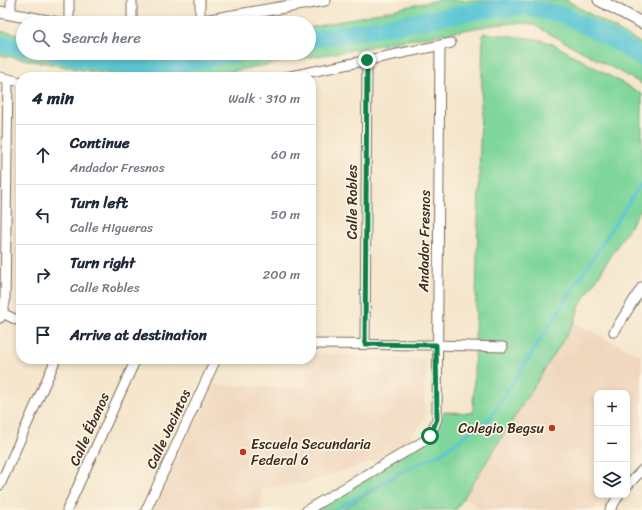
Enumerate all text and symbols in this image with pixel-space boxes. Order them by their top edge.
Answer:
search box [16,16,316,60]
text: Search here [62,25,141,51]
icon: search [30,27,52,49]
route end [358,51,376,69]
text: 4 min [32,83,74,113]
text: Walk · 310 m [228,87,300,110]
text: Continue [70,130,130,156]
text: 60 m [271,143,300,166]
icon: ahead [32,144,54,166]
text: Andador Fresnos [70,156,165,179]
street label: Calle Robles [340,164,365,240]
street label: Andador Fresnos [411,189,438,293]
text: Turn left [70,190,128,216]
text: 50 m [270,203,300,226]
icon: left [32,204,54,226]
text: Calle Higueras [70,216,153,239]
text: Turn right [70,250,135,276]
text: 200 m [263,263,300,286]
icon: right [32,264,54,286]
text: Calle Robles [70,276,140,299]
text: Arrive at destination [70,322,207,348]
icon: arrive [32,324,54,346]
street label: Calle Jacintos [139,385,198,473]
street label: Calle Ébanos [62,388,117,470]
map controls [594,390,630,498]
button: + [594,390,630,426]
place label: Colegio Begsu [458,416,544,441]
marker: Colegio Begsu [547,423,557,433]
button: − [594,426,630,462]
route start [421,427,439,445]
place label: Escuela Secundaria Federal 6 [251,432,372,473]
marker: Escuela Secundaria Federal 6 [238,447,248,457]
button: layers [594,462,630,498]

